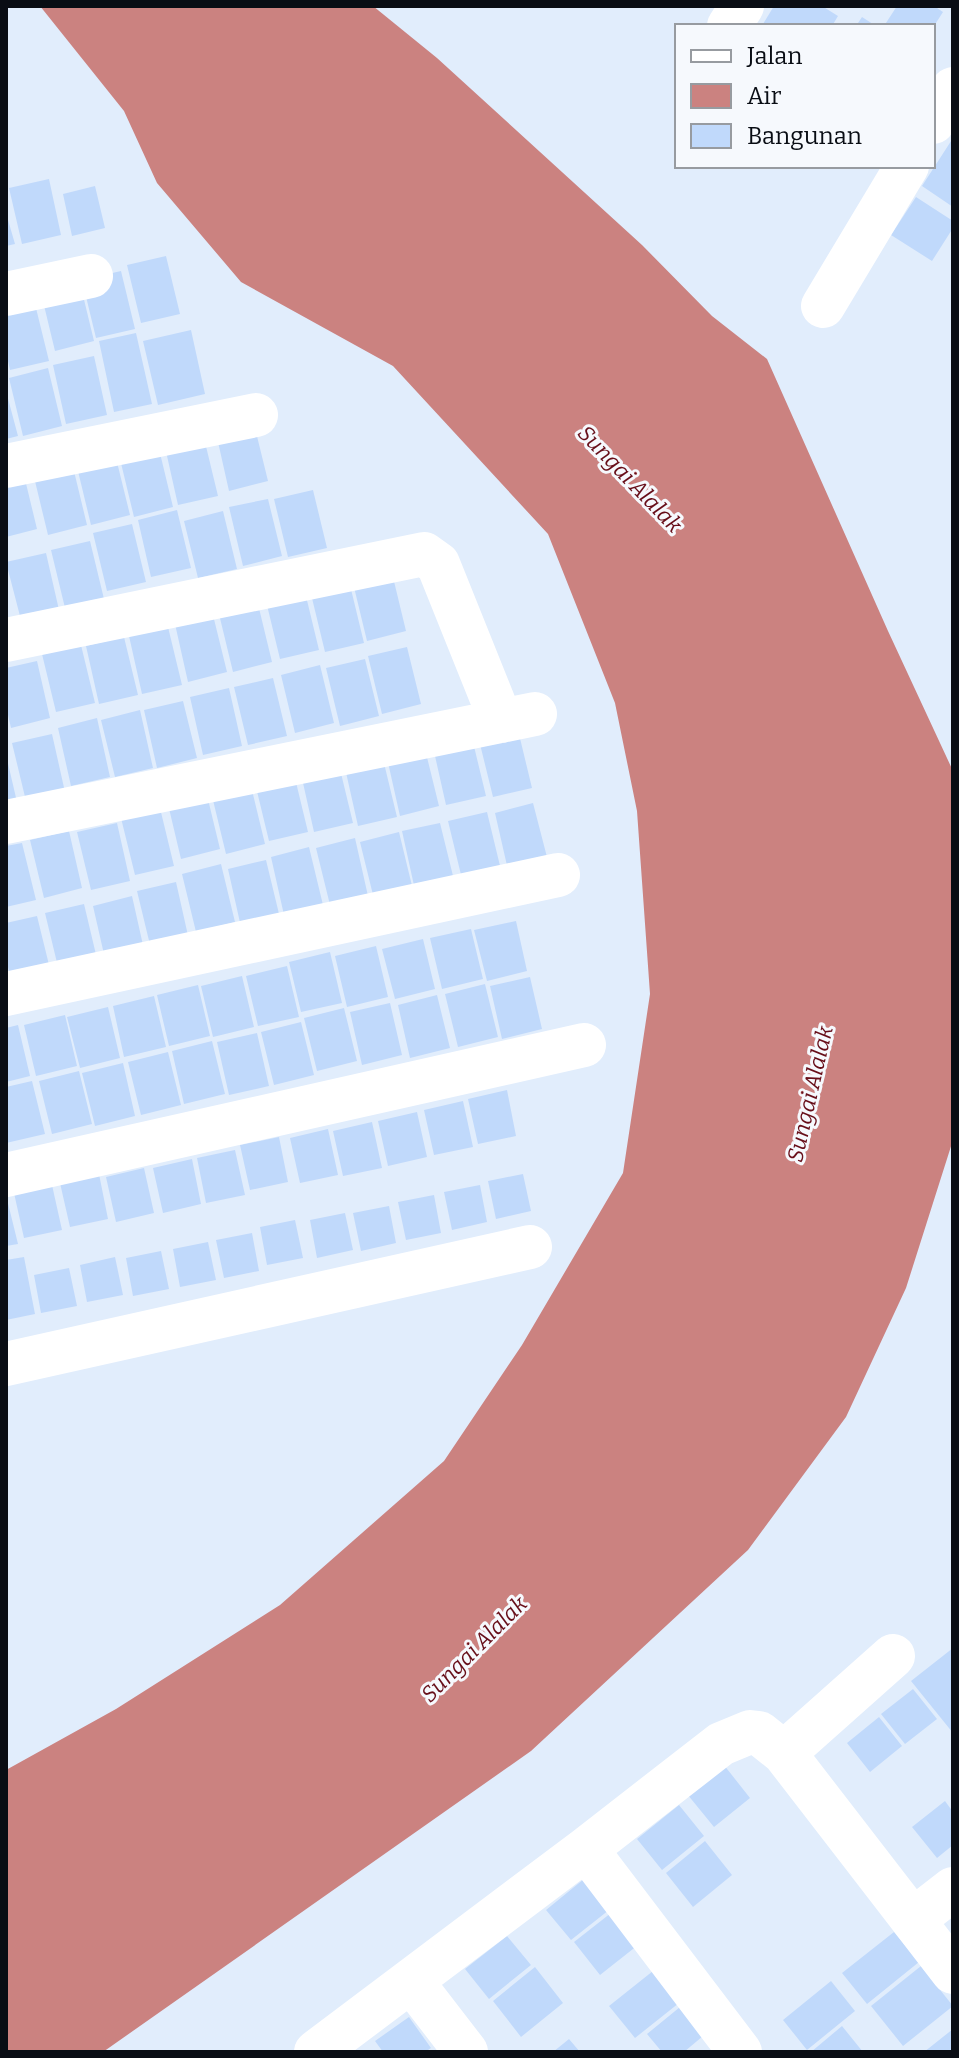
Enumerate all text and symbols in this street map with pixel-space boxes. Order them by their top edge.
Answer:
legend [675,24,935,168]
text: Jalan [746,42,802,70]
text: Air [747,82,782,110]
text: Bangunan [747,122,862,150]
water label: Sungai Alalak [572,420,689,539]
water label: Sungai Alalak [781,1022,839,1165]
water label: Sungai Alalak [415,1590,533,1708]

